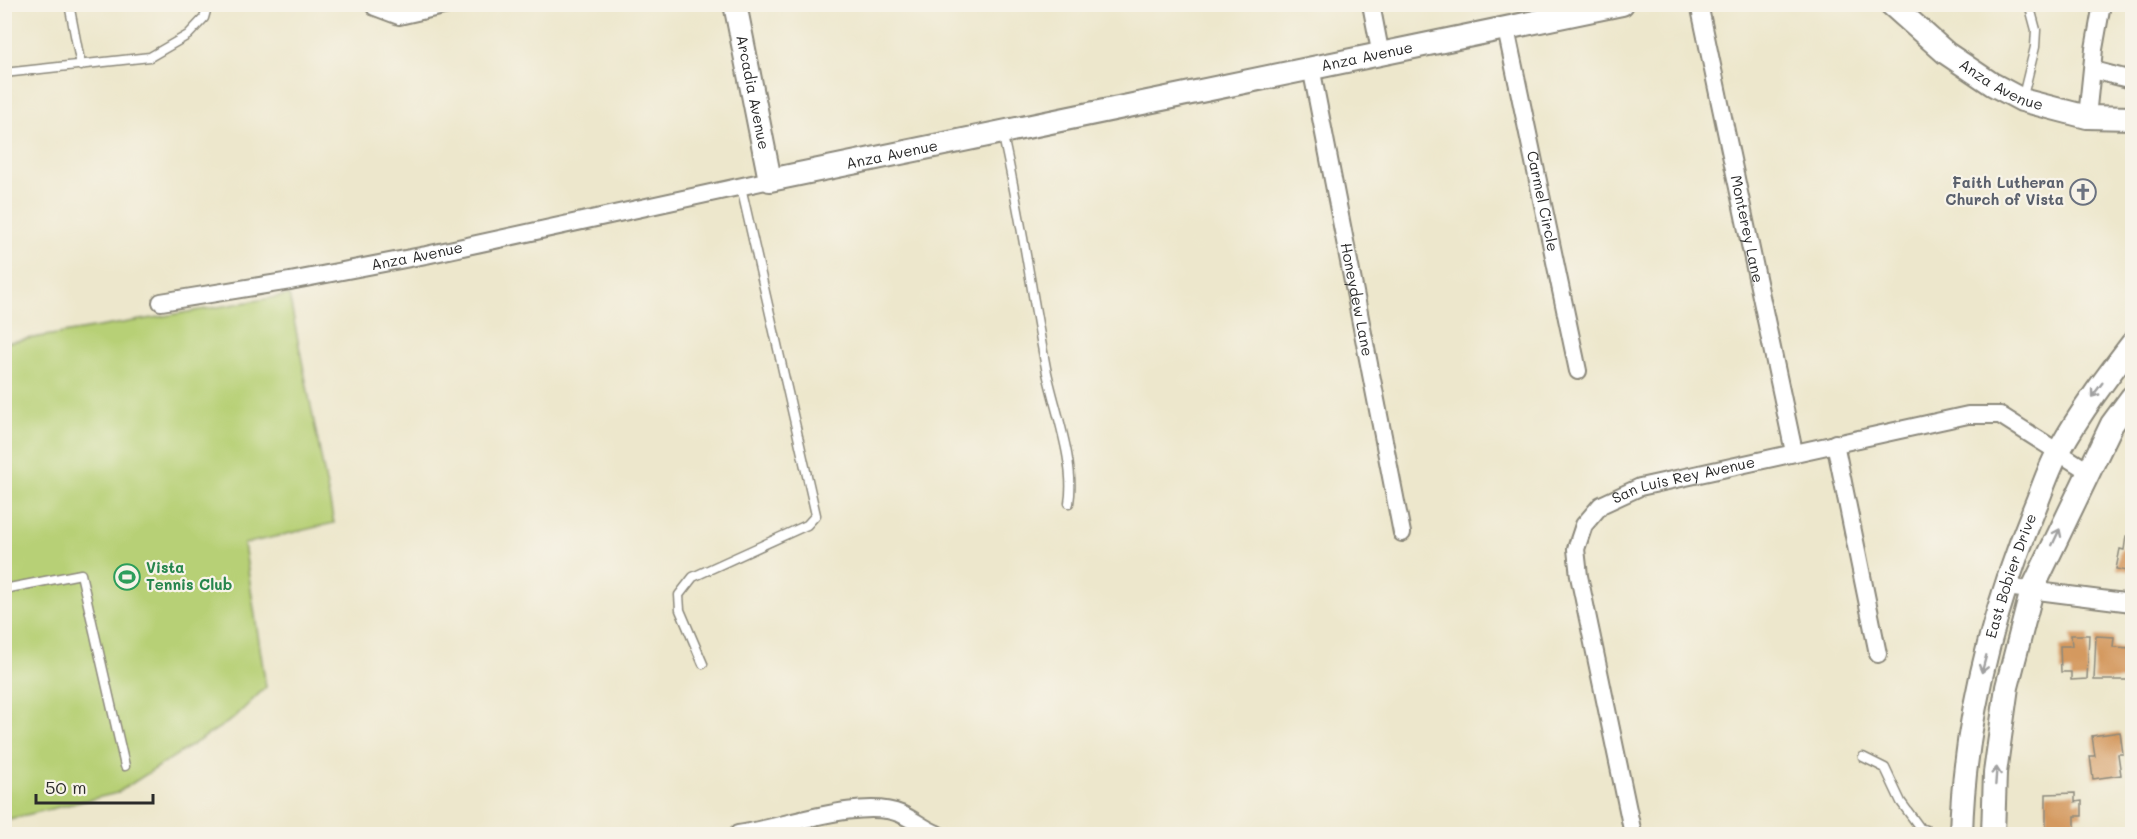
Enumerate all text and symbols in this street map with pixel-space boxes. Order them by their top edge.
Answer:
street label: Arcadia Avenue [732,33,775,151]
street label: Anza Avenue [1319,36,1414,75]
street label: Anza Avenue [1956,54,2046,114]
street label: Anza Avenue [844,135,939,173]
street label: Carmel Circle [1523,149,1564,253]
place label: Faith Lutheran Church of Vista [1945,172,2064,209]
street label: Monterey Lane [1727,173,1769,284]
church icon: Faith Lutheran Church of Vista [2068,177,2098,207]
street label: Anza Avenue [369,236,464,274]
street label: Honeydew Lane [1337,241,1378,358]
one-way arrow [2090,382,2103,398]
street label: San Luis Rey Avenue [1608,451,1757,508]
street label: East Bobier Drive [1980,510,2040,640]
one-way arrow [2051,528,2063,546]
place label: Vista Tennis Club [146,557,232,594]
sports icon: Vista Tennis Club [112,562,142,592]
one-way arrow [1978,655,1990,674]
scale bar [36,767,153,805]
one-way arrow [1990,767,2001,787]
text: 50 m [45,775,87,799]

